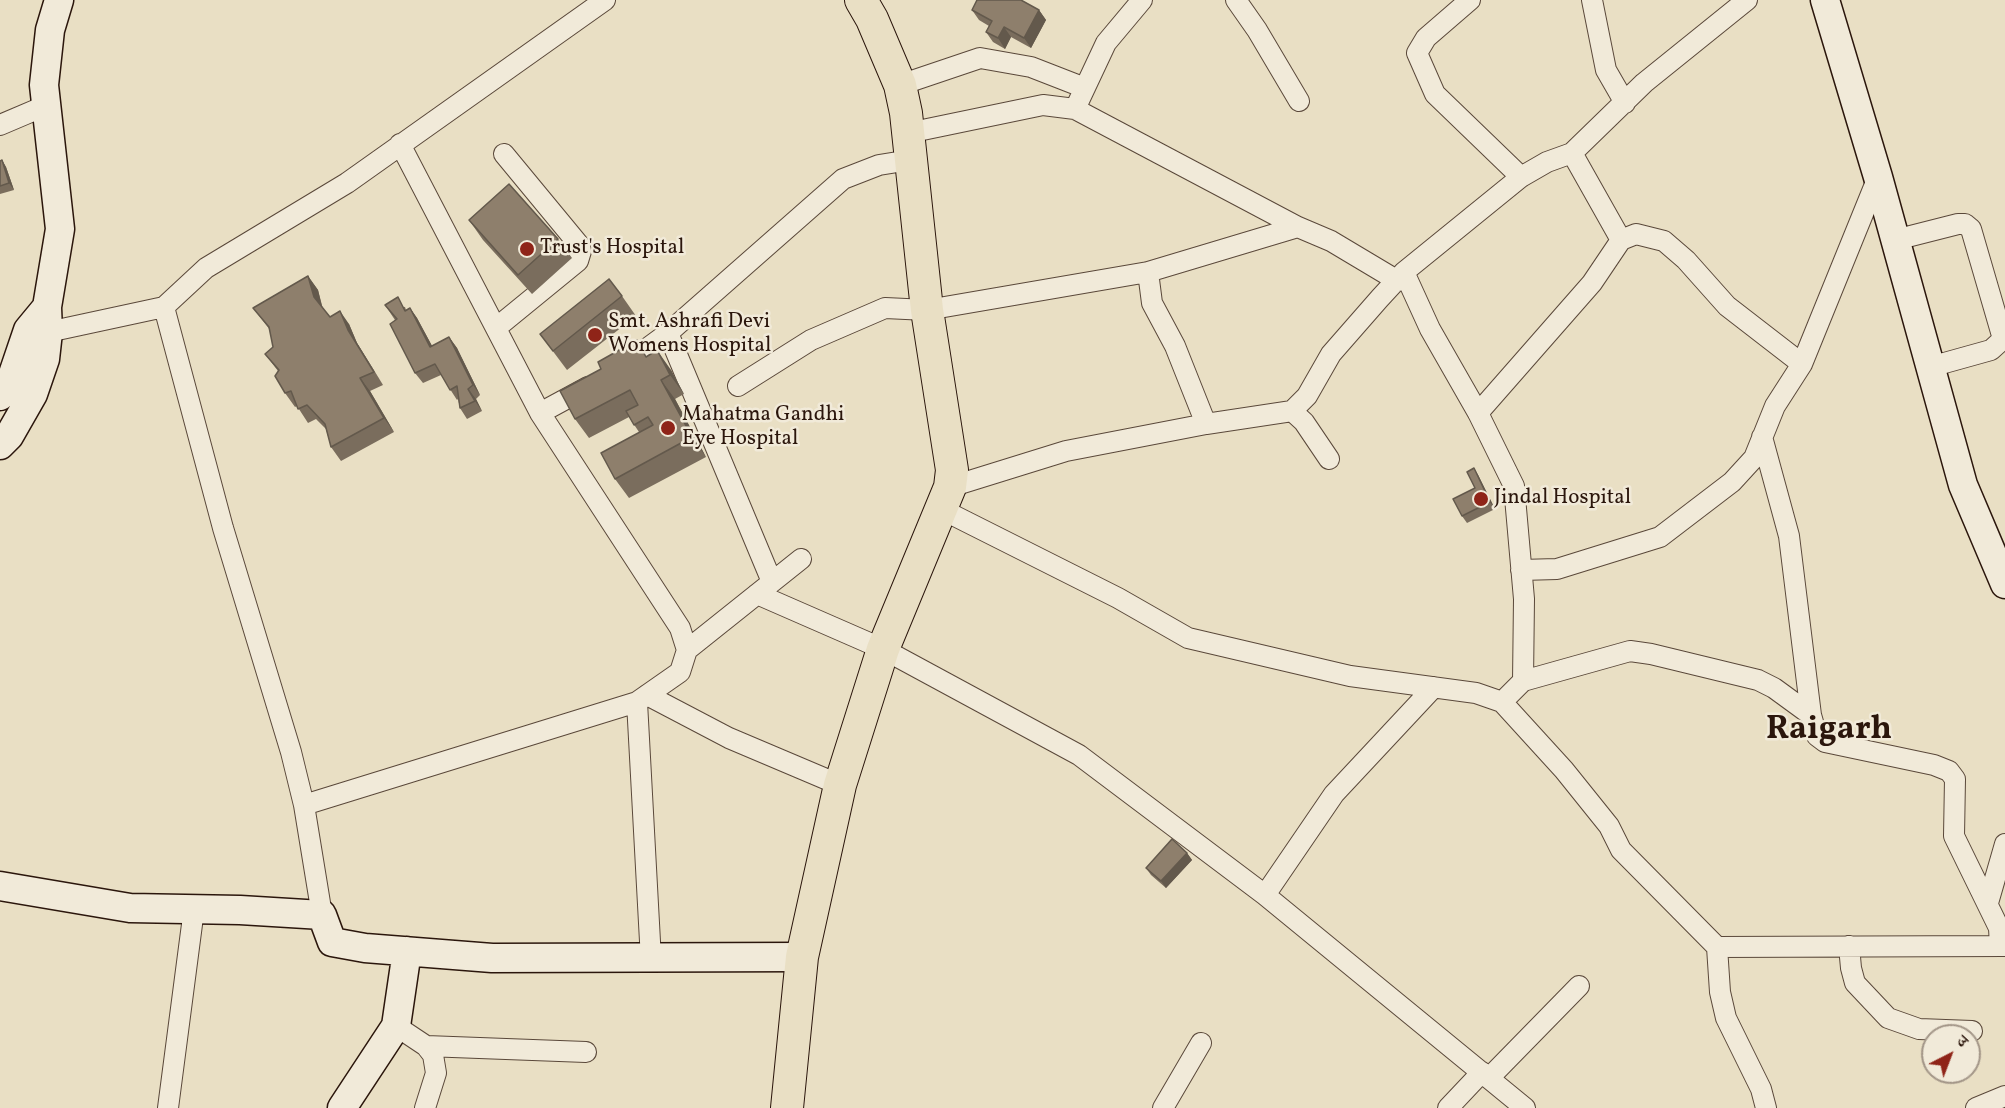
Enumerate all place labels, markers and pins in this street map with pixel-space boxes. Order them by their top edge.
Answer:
place label: Trust's Hospital [540,236,684,262]
marker: Trust's Hospital [518,240,536,258]
place label: Smt. Ashrafi Devi Womens Hospital [608,310,771,360]
marker: Smt. Ashrafi Devi Womens Hospital [586,326,604,344]
place label: Mahatma Gandhi Eye Hospital [682,403,844,453]
marker: Mahatma Gandhi Eye Hospital [659,419,677,437]
place label: Jindal Hospital [1494,486,1631,512]
marker: Jindal Hospital [1472,490,1490,508]

